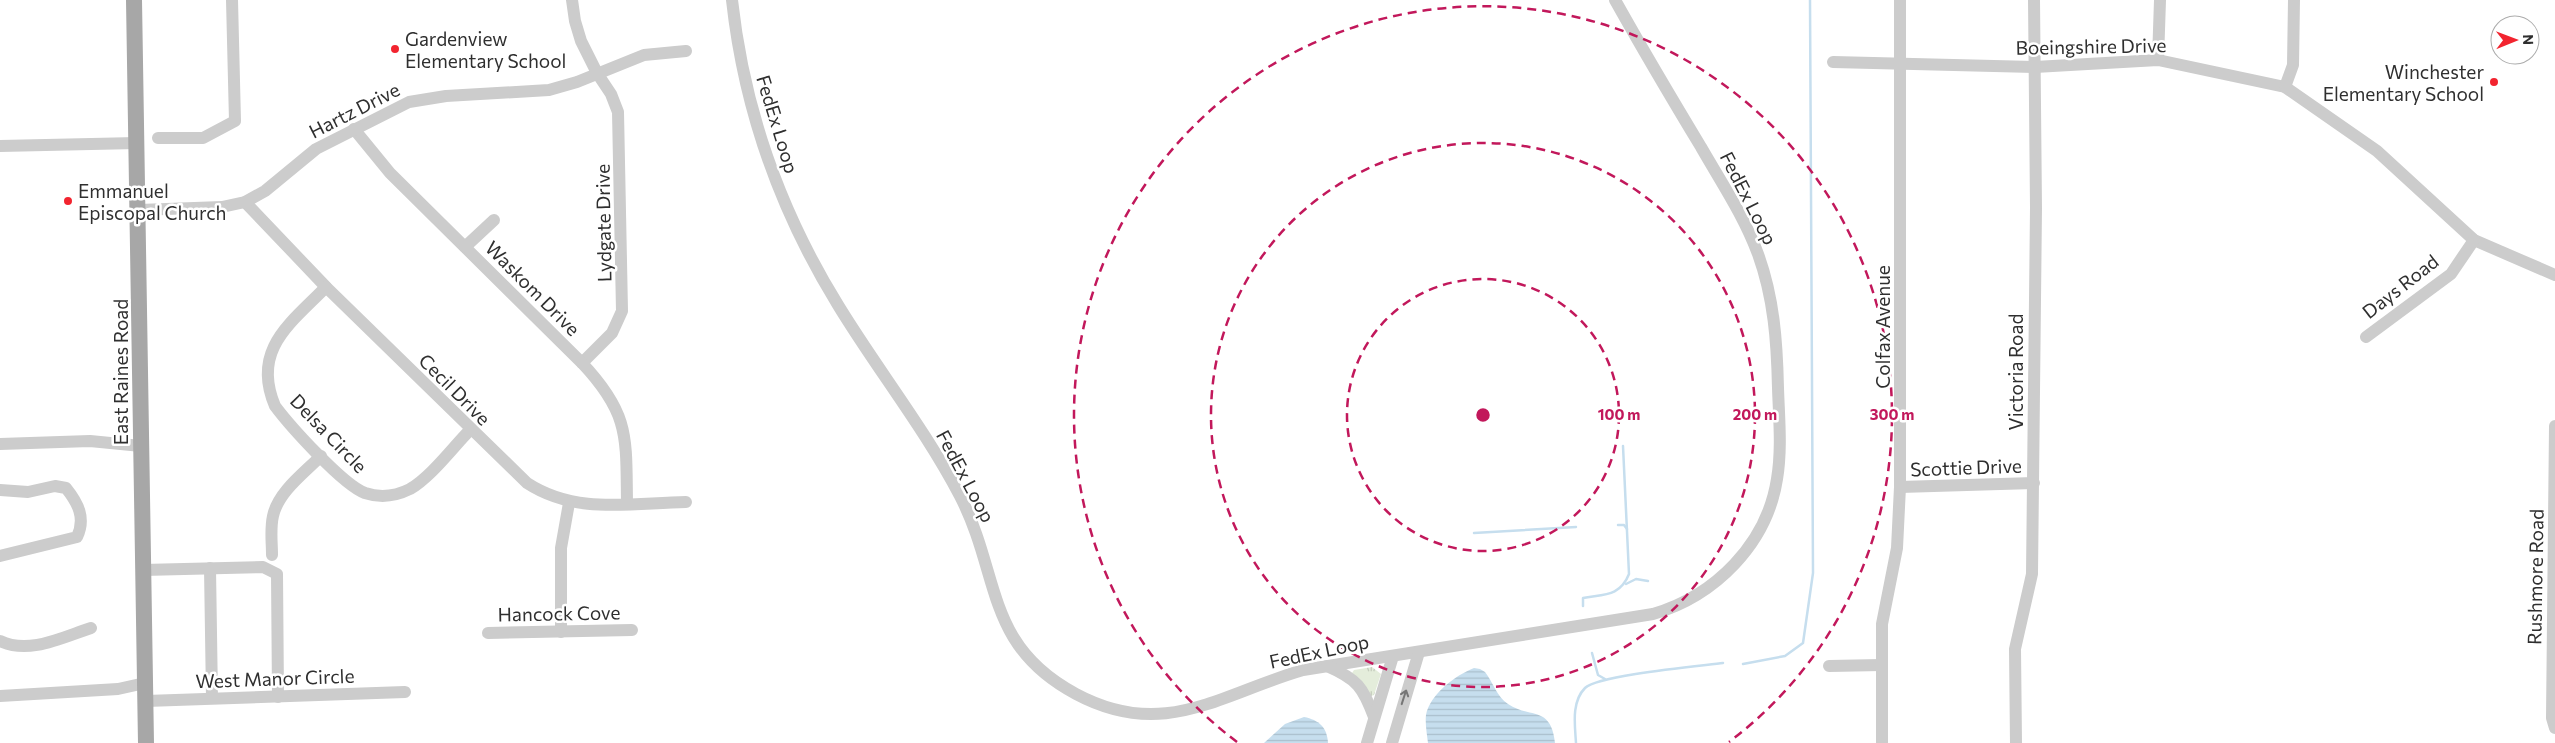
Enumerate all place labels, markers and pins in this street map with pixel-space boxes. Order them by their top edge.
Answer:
place label: Gardenview Elementary School [405,27,566,72]
marker: Gardenview Elementary School [389,43,401,55]
place label: Winchester Elementary School [2323,60,2484,105]
marker: Winchester Elementary School [2488,76,2500,88]
place label: Emmanuel Episcopal Church [78,179,227,224]
marker: Emmanuel Episcopal Church [62,195,74,207]
centre of rings [1474,406,1492,424]

